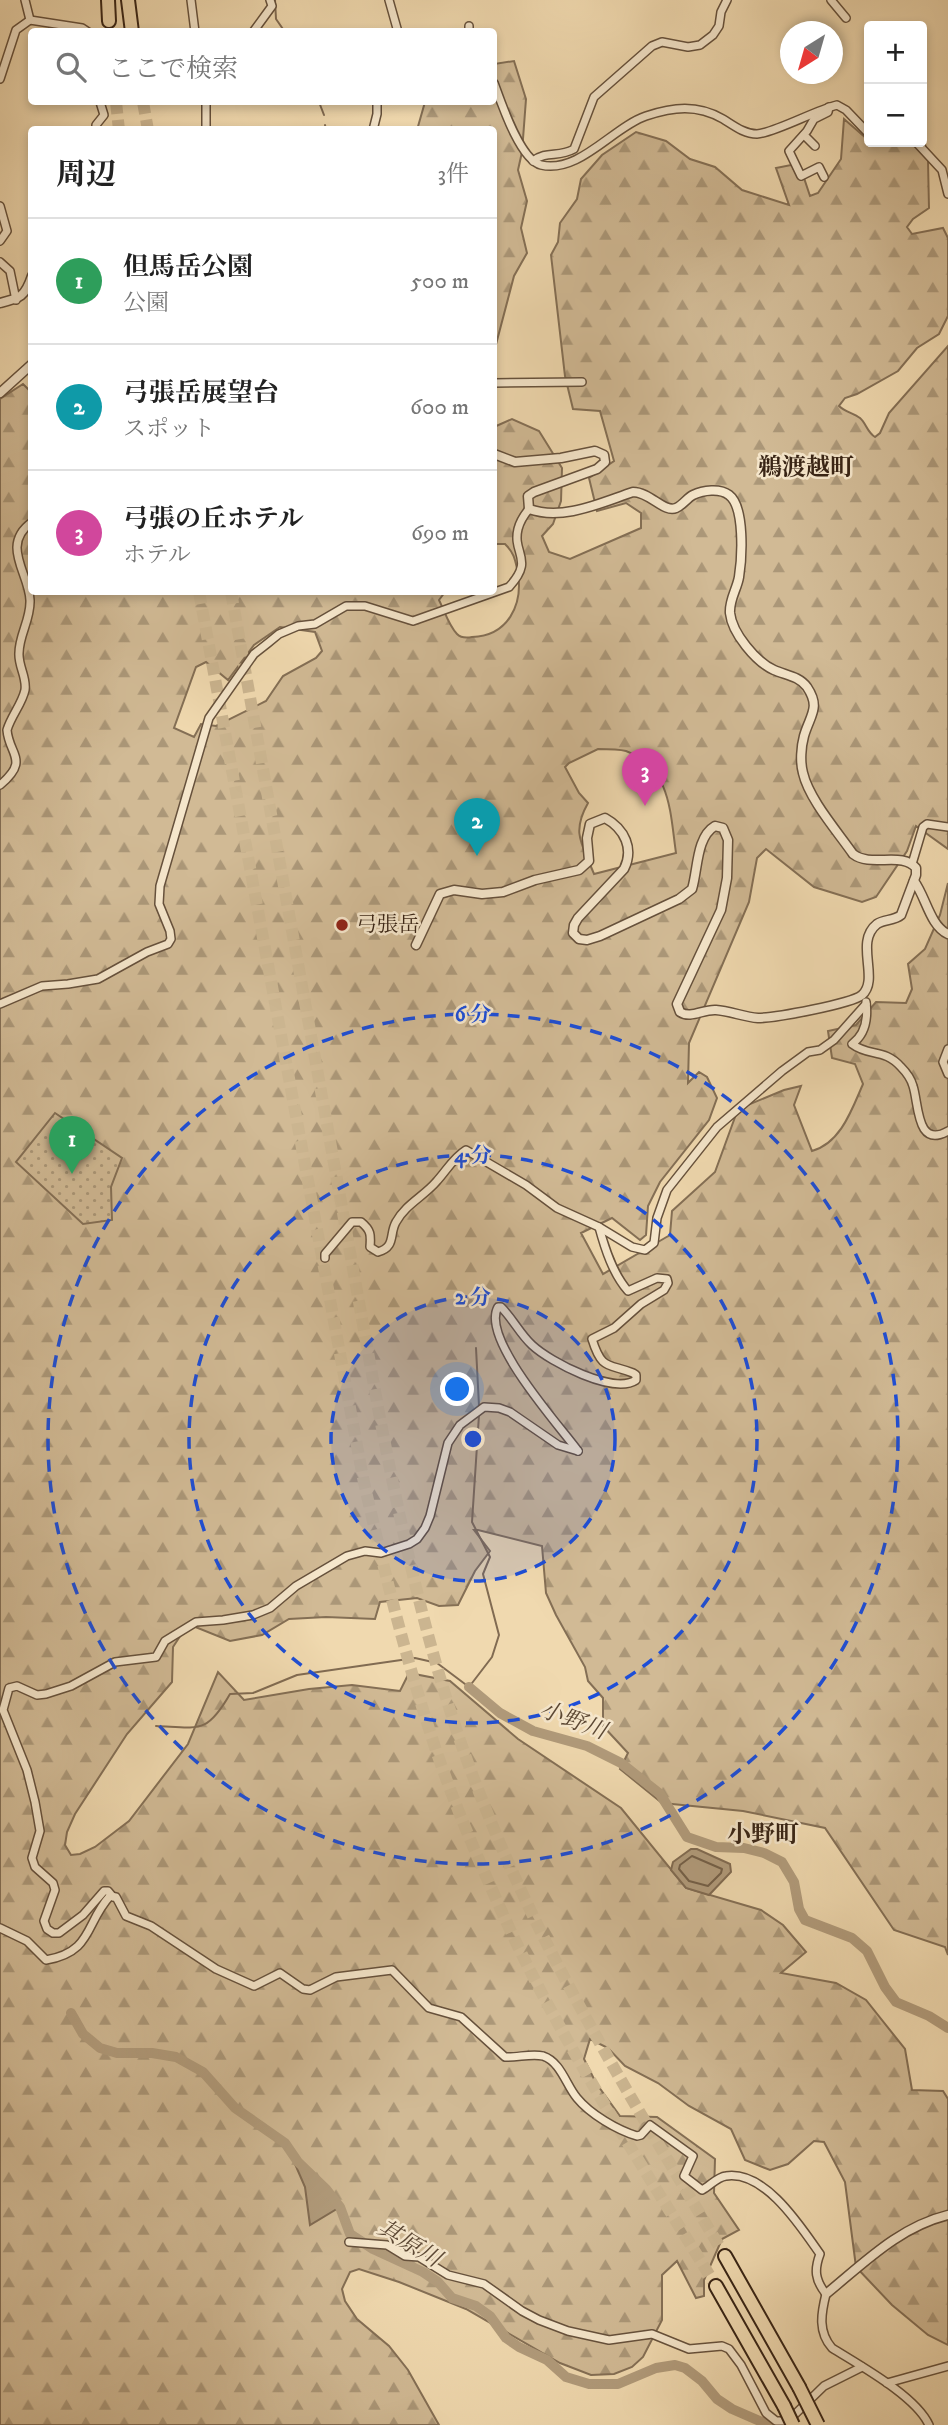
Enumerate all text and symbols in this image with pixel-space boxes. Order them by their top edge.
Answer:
north arrow [780,21,843,84]
map controls [864,21,927,147]
button: + [864,21,927,84]
search box [28,28,497,105]
icon: search [52,48,90,86]
text: ここで検索 [108,53,238,86]
button: − [864,84,927,147]
text: 周辺 [56,157,116,194]
text: 3件 [437,160,469,189]
text: 但馬岳公園 [123,251,253,284]
text: 1 [75,267,83,296]
text: 500 m [411,267,469,296]
text: 公園 [123,289,169,318]
text: 弓張岳展望台 [123,377,279,410]
text: 2 [73,393,85,422]
text: 600 m [410,393,469,422]
text: スポット [123,415,215,444]
district label: 鵜渡越町 [758,453,854,483]
text: 弓張の丘ホテル [123,503,304,536]
text: 3 [75,519,83,548]
text: 690 m [411,519,469,548]
text: ホテル [123,541,191,570]
pin: 3 [622,748,668,806]
pin: 2 [454,798,500,856]
place label: 弓張岳 [356,912,419,938]
marker: 弓張岳 [334,917,350,933]
text: 6 分 [455,1002,491,1028]
pin: 1 [49,1116,95,1174]
text: 4 分 [454,1143,492,1169]
text: 2 分 [455,1285,491,1311]
your location [440,1372,474,1406]
centre of rings [461,1427,485,1451]
water label: 小野川 [536,1696,613,1747]
district label: 小野町 [727,1820,799,1850]
water label: 其原川 [372,2214,449,2276]

